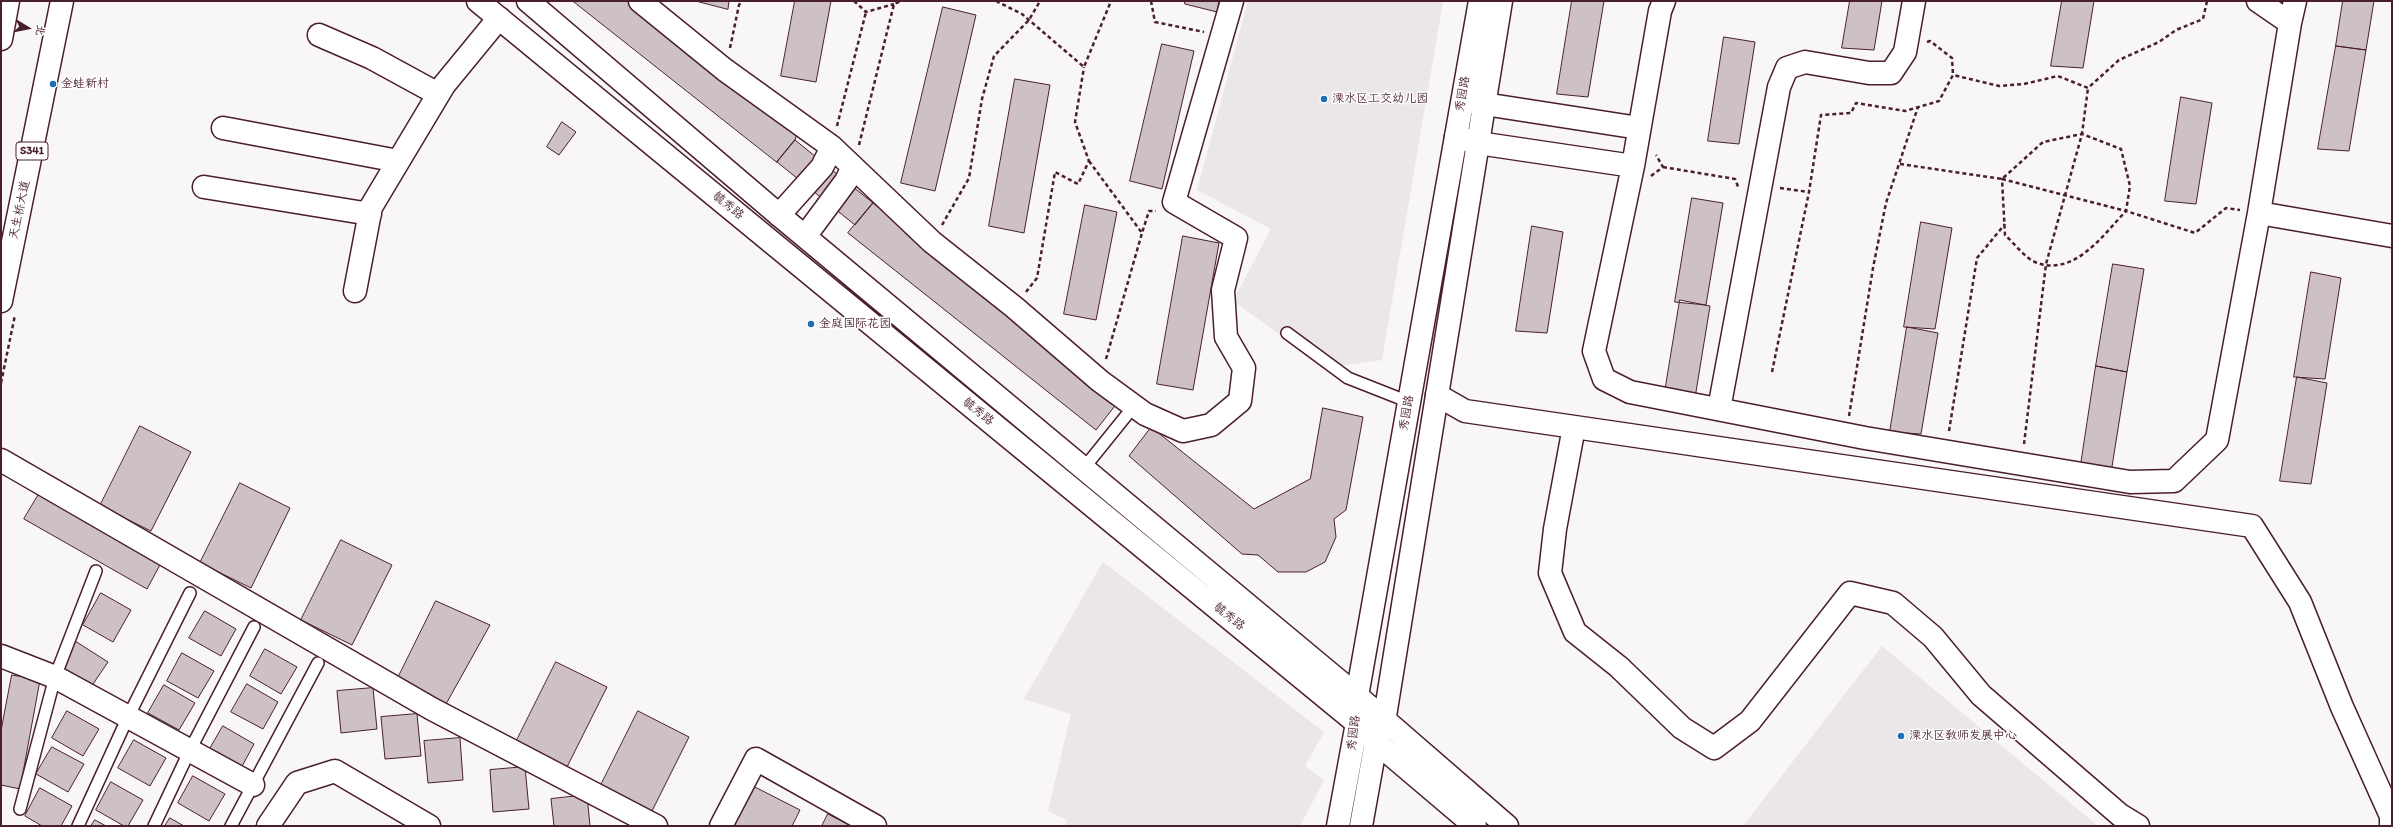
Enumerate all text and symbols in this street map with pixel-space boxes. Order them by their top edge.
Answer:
north arrow [8,8,48,48]
text: 北 [33,24,48,37]
street label: 秀园路 [1453,75,1473,113]
place label: 金蛙新村 [61,77,109,91]
marker: 金蛙新村 [48,79,58,89]
place label: 溧水区工交幼儿园 [1332,92,1428,106]
marker: 溧水区工交幼儿园 [1319,94,1329,104]
road number: S341 [16,142,48,160]
street label: 天生桥大道 [7,179,33,241]
street label: 毓秀路 [709,189,747,223]
place label: 金庭国际花园 [819,317,891,331]
marker: 金庭国际花园 [806,319,816,329]
street label: 秀园路 [1397,394,1417,432]
street label: 毓秀路 [959,395,997,429]
street label: 毓秀路 [1210,600,1248,634]
street label: 秀园路 [1345,714,1363,752]
place label: 溧水区教师发展中心 [1909,729,2017,743]
marker: 溧水区教师发展中心 [1896,731,1906,741]

